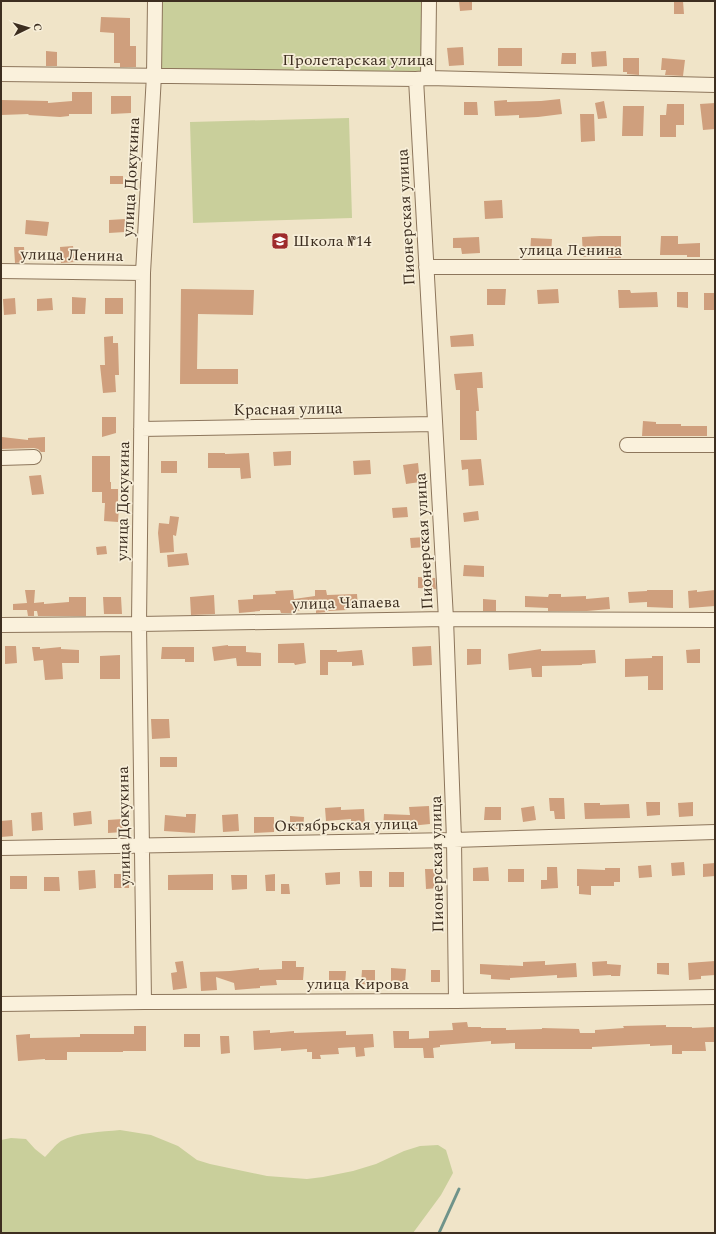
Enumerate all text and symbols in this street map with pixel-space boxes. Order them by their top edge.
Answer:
north arrow [8,8,48,48]
text: С [29,23,46,32]
street label: Пролетарская улица [282,48,434,72]
street label: улица Докукина [116,116,146,238]
street label: Пионерская улица [390,148,422,286]
place label: Школа №14 [293,229,372,253]
school or university icon: Школа №14 [270,231,290,251]
street label: улица Ленина [519,238,623,262]
street label: улица Ленина [19,242,124,268]
street label: Красная улица [233,396,343,422]
street label: улица Докукина [110,441,136,562]
street label: Пионерская улица [408,472,440,610]
street label: улица Чапаева [291,590,400,616]
street label: улица Докукина [111,766,137,887]
street label: Пионерская улица [424,795,450,933]
street label: Октябрьская улица [274,812,418,838]
street label: улица Кирова [306,972,409,996]

